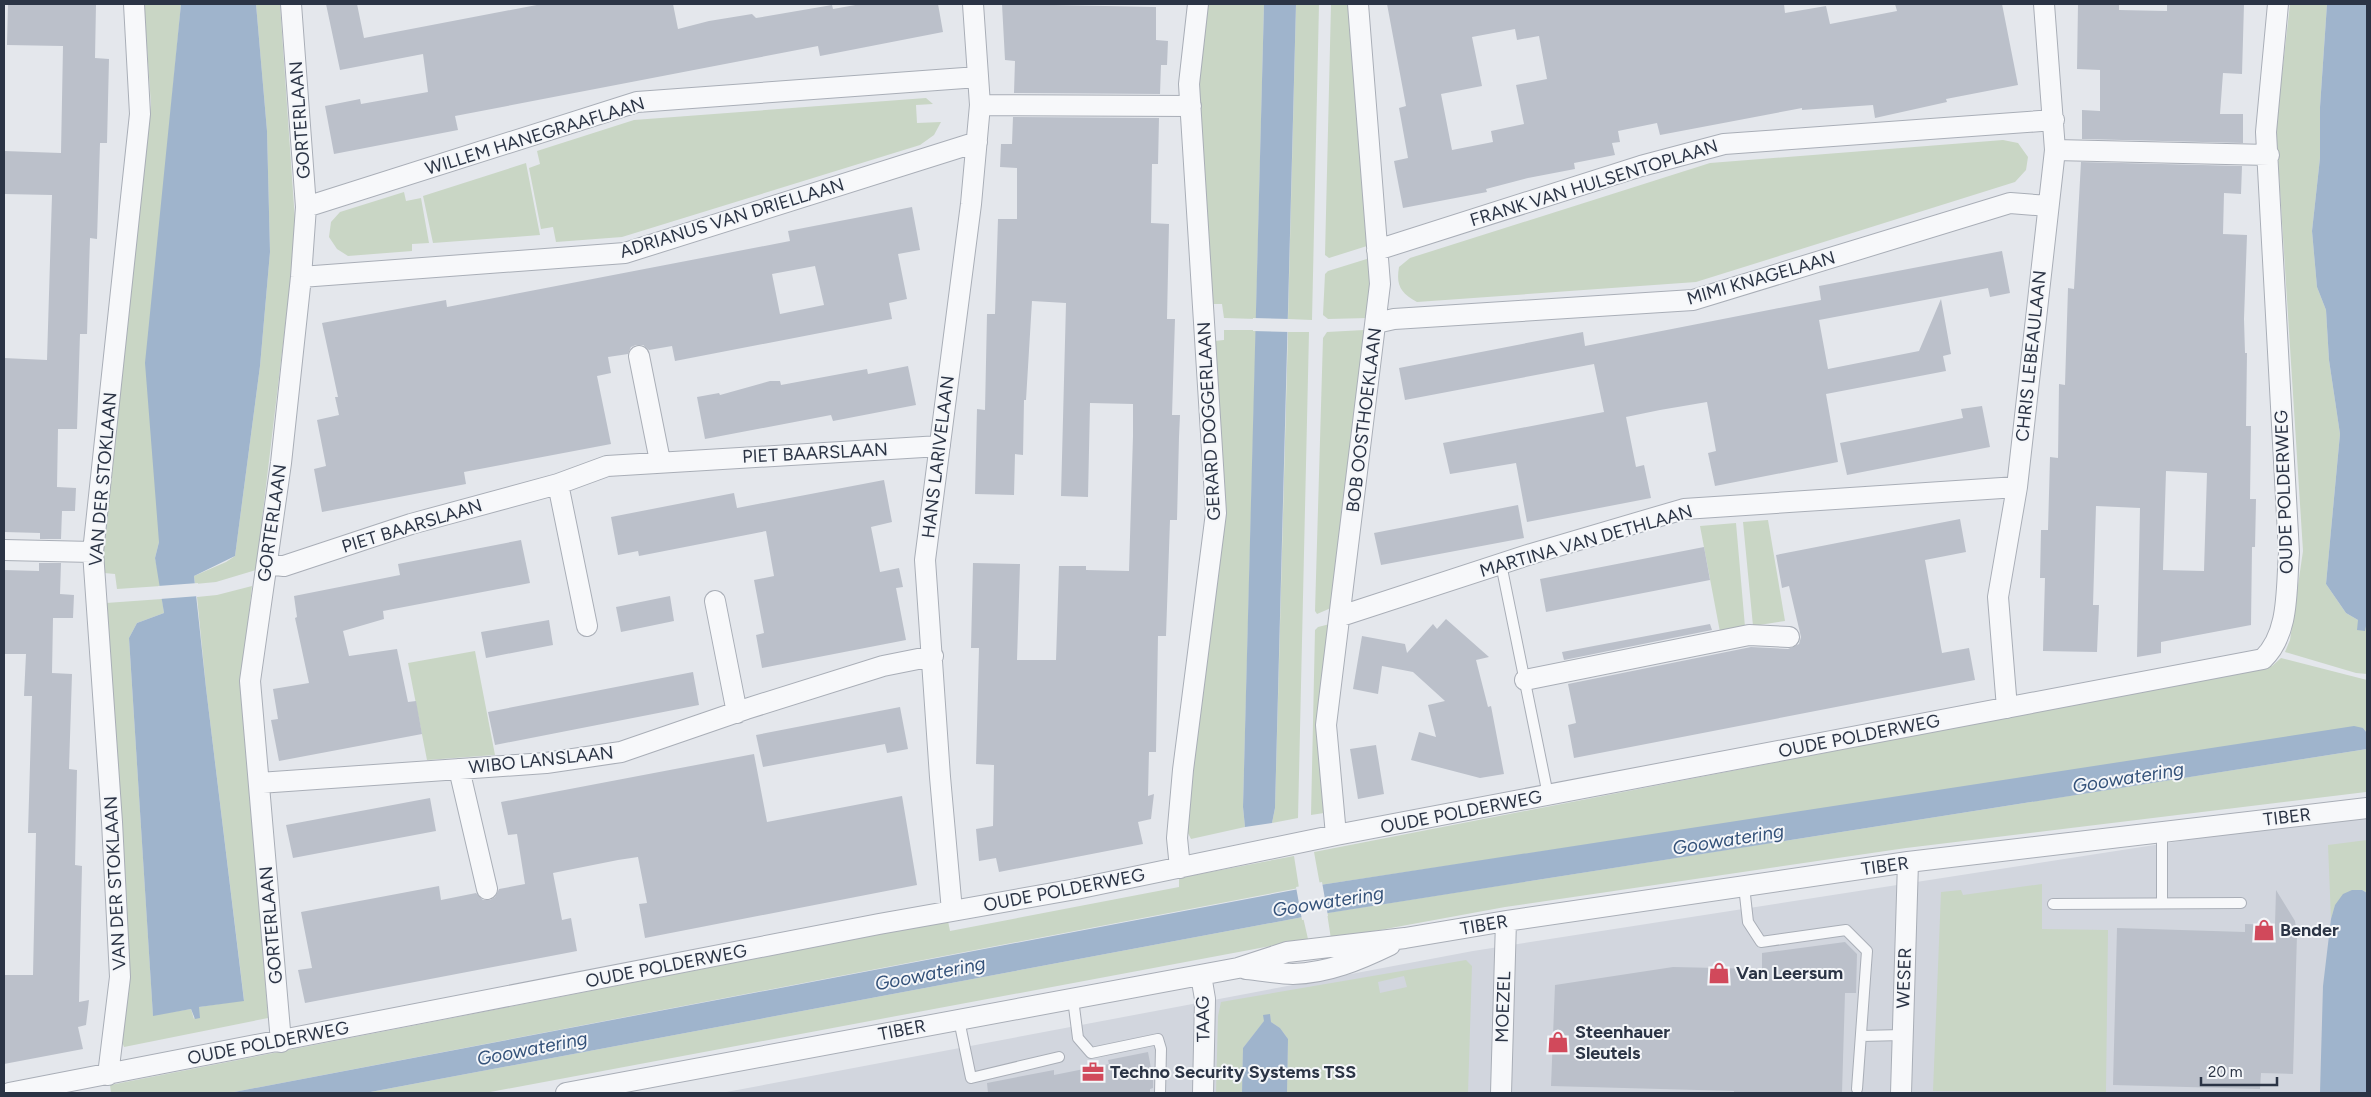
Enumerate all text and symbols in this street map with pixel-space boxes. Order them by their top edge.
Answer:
street label: GORTERLAAN [285,60,315,180]
street label: WILLEM HANEGRAAFLAAN [423,92,647,180]
street label: FRANK VAN HULSENTOPLAAN [1467,135,1721,231]
street label: ADRIANUS VAN DRIELLAAN [617,173,847,263]
street label: MIMI KNAGELAAN [1684,246,1838,310]
street label: CHRIS LEBEAULAAN [2011,269,2051,443]
street label: GERARD DOGGERLAAN [1193,321,1225,521]
street label: BOB OOSTHOEKLAAN [1342,326,1386,514]
street label: HANS LARIVELAAN [917,374,959,540]
street label: VAN DER STOKLAAN [84,391,122,567]
street label: OUDE POLDERWEG [2270,409,2298,574]
street label: PIET BAARSLAAN [742,438,888,468]
street label: GORTERLAAN [253,463,291,583]
street label: PIET BAARSLAAN [339,494,485,558]
street label: MARTINA VAN DETHLAAN [1477,500,1695,582]
street label: OUDE POLDERWEG [1776,710,1942,762]
street label: WIBO LANSLAAN [467,741,615,779]
water label: Goowatering [2071,757,2185,798]
street label: OUDE POLDERWEG [1378,786,1544,838]
street label: VAN DER STOKLAAN [99,795,131,971]
street label: TIBER [2262,803,2312,831]
water label: Goowatering [1671,819,1785,860]
street label: TIBER [1860,852,1910,880]
street label: OUDE POLDERWEG [981,864,1147,916]
street label: GORTERLAAN [255,865,287,985]
water label: Goowatering [1271,881,1385,922]
street label: TIBER [1459,910,1509,940]
shop icon: Bender [2251,917,2277,943]
place label: Bender [2280,919,2339,941]
street label: OUDE POLDERWEG [583,940,749,992]
street label: WESER [1892,947,1916,1009]
water label: Goowatering [873,951,987,996]
shop icon: Van Leersum [1706,960,1732,986]
place label: Van Leersum [1736,962,1843,984]
street label: MOEZEL [1491,970,1515,1043]
street label: TAAG [1192,995,1214,1042]
street label: TIBER [876,1015,928,1045]
street label: OUDE POLDERWEG [185,1017,351,1069]
place label: Steenhauer Sleutels [1575,1021,1670,1064]
water label: Goowatering [475,1026,589,1071]
shop icon: Steenhauer Sleutels [1545,1029,1571,1055]
scale bar [2201,1054,2277,1086]
office icon: Techno Security Systems TSS [1080,1059,1106,1085]
place label: Techno Security Systems TSS [1110,1061,1356,1083]
text: 20 m [2208,1063,2242,1081]

